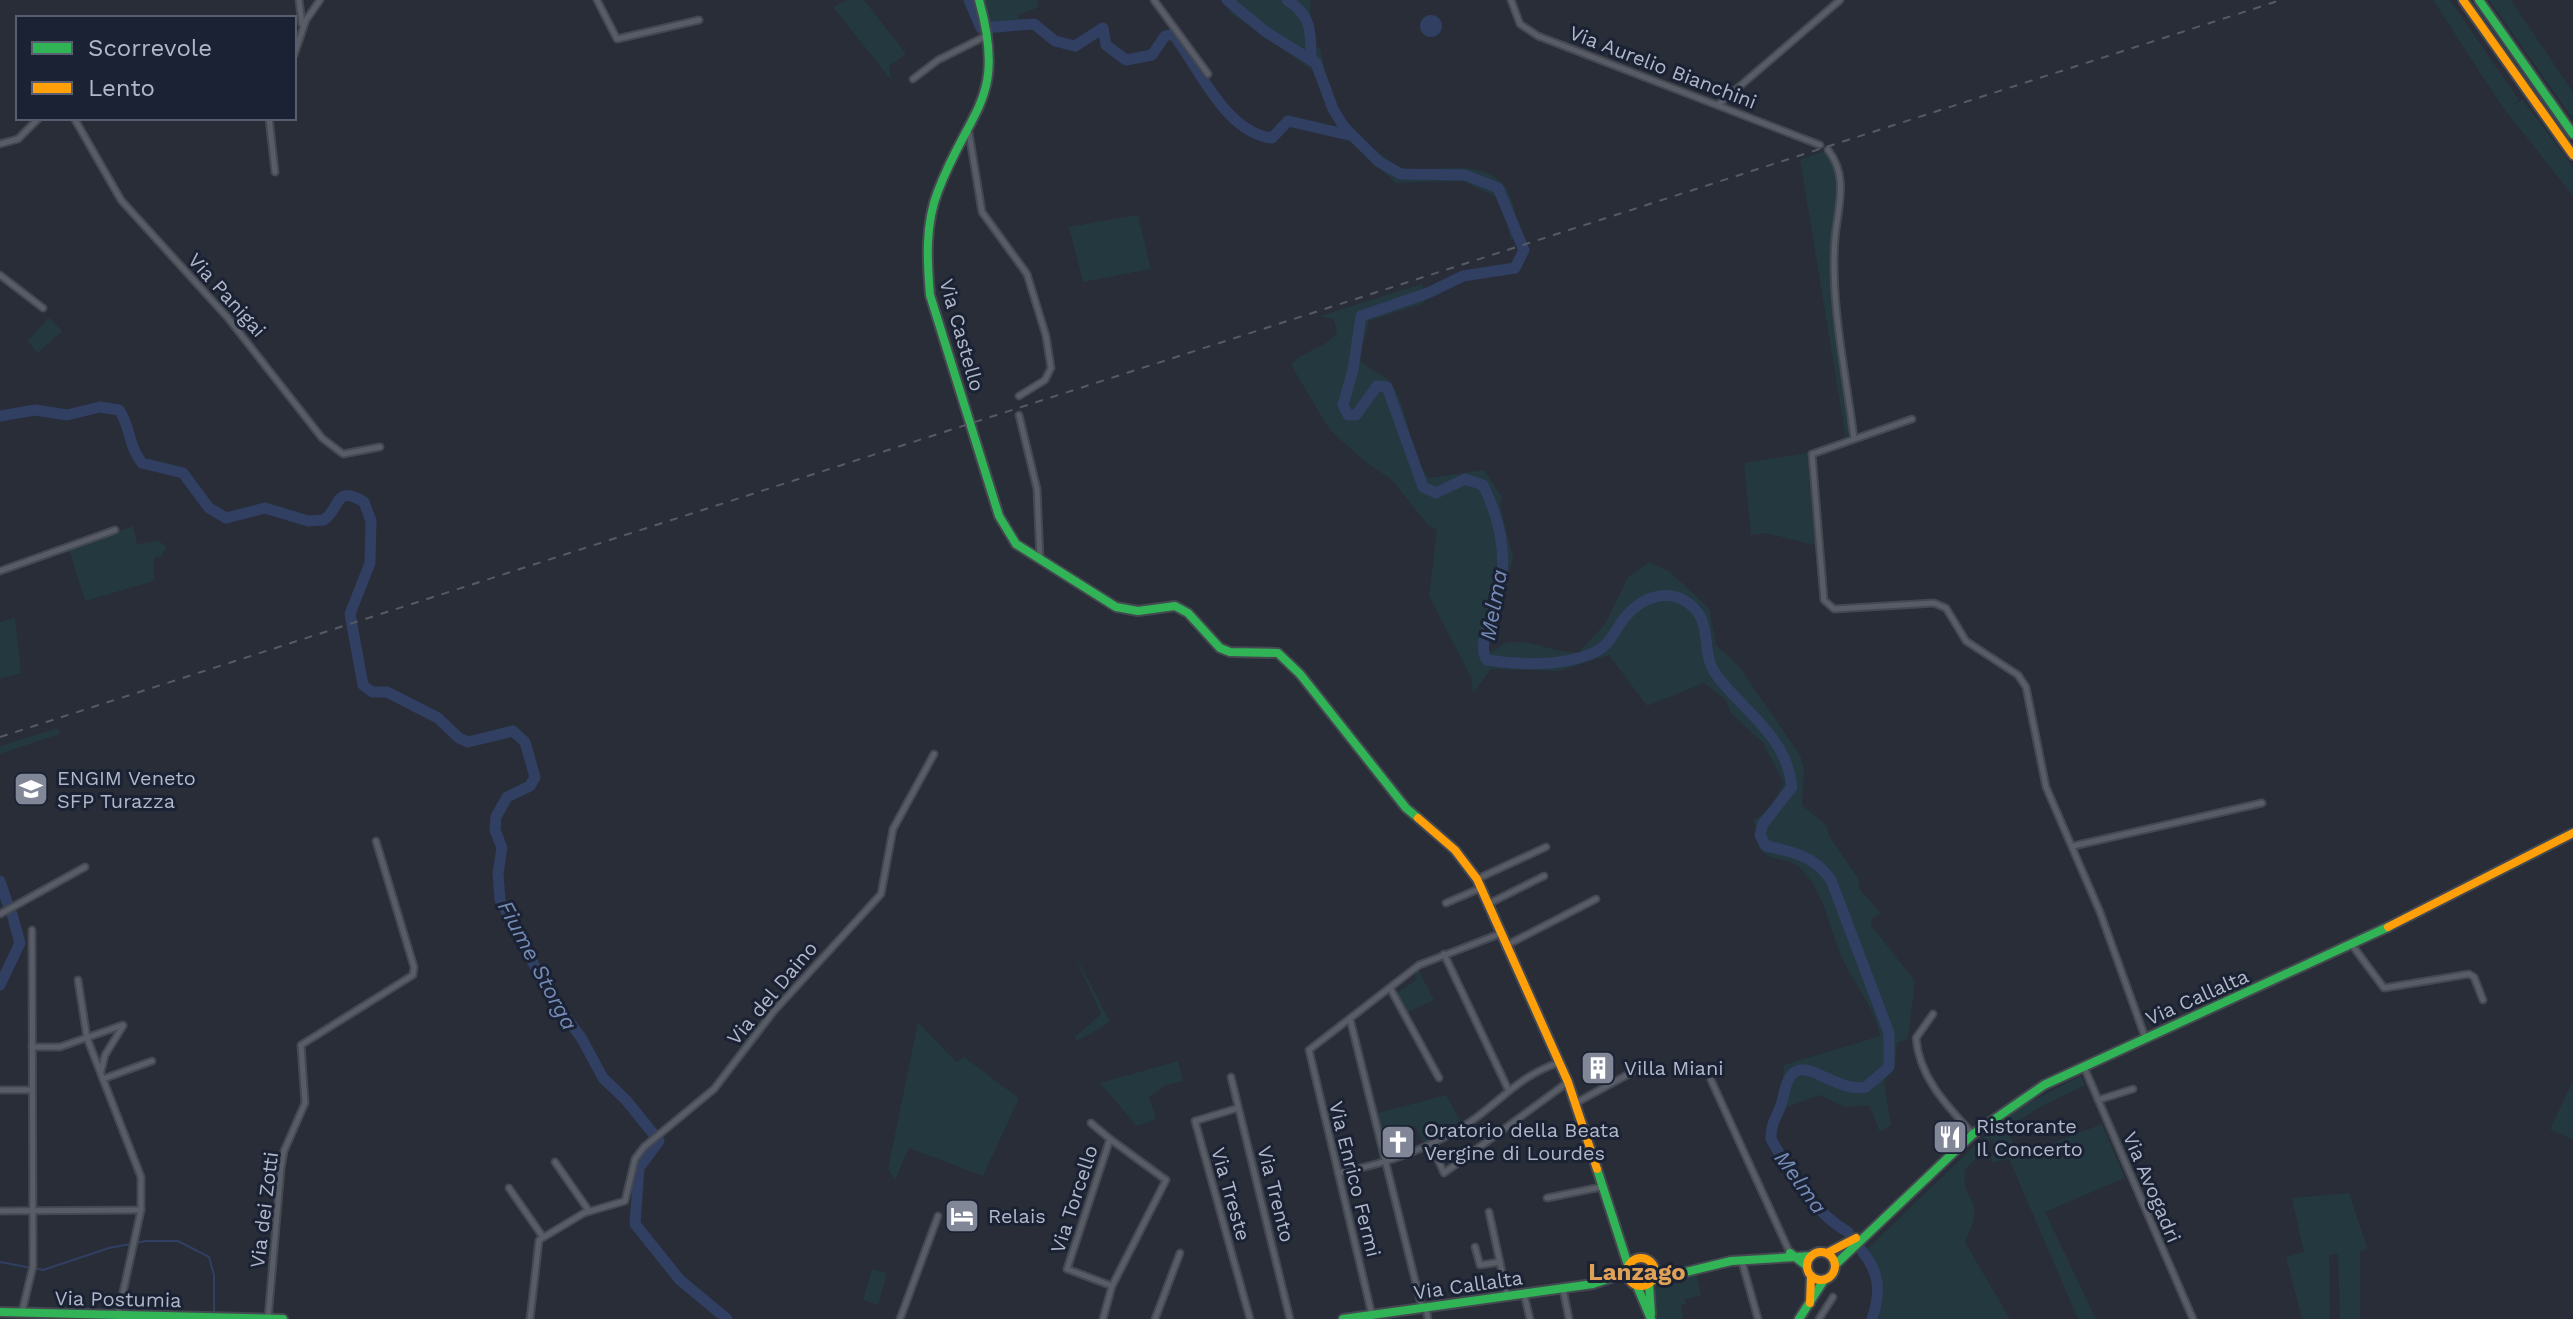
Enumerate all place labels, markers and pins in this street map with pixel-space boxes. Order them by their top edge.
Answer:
place label: ENGIM Veneto SFP Turazza [57,766,196,813]
school or university icon: ENGIM Veneto SFP Turazza [12,770,50,808]
building icon: Villa Miani [1579,1049,1617,1087]
place label: Villa Miani [1624,1056,1724,1080]
place label: Ristorante Il Concerto [1976,1114,2083,1161]
place label: Oratorio della Beata Vergine di Lourdes [1424,1118,1620,1165]
restaurant icon: Ristorante Il Concerto [1931,1118,1969,1156]
church icon: Oratorio della Beata Vergine di Lourdes [1379,1123,1417,1161]
hotel icon: Relais [943,1197,981,1235]
place label: Relais [988,1204,1046,1228]

